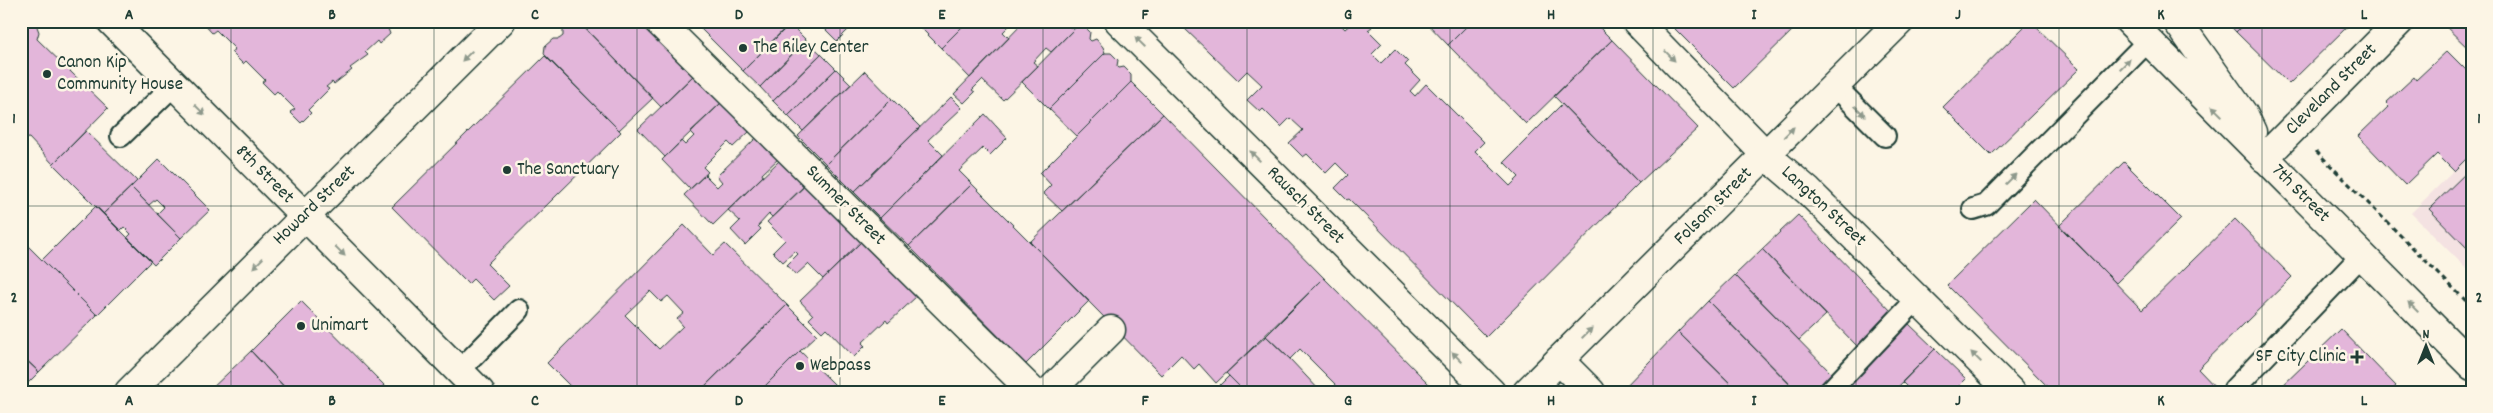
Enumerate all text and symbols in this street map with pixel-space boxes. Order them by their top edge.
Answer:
text: A [125,4,134,27]
text: B [328,4,336,27]
text: C [531,4,539,27]
text: D [735,4,744,27]
text: E [938,4,946,27]
text: F [1141,4,1149,27]
text: G [1344,4,1352,27]
text: H [1547,4,1555,27]
text: I [1752,4,1758,27]
text: J [1955,4,1961,27]
text: K [2157,4,2165,27]
text: L [2361,4,2368,27]
place label: The Riley Center [753,35,869,62]
one-way arrow [1134,36,1146,48]
street label: Cleveland Street [2280,38,2384,142]
marker: The Riley Center [737,42,749,54]
place label: Canon Kip Community House [57,50,183,99]
one-way arrow [461,50,473,62]
one-way arrow [1664,50,1676,62]
one-way arrow [2119,58,2131,70]
marker: Canon Kip Community House [41,68,53,80]
one-way arrow [194,104,206,116]
one-way arrow [1854,105,1866,117]
one-way arrow [2211,106,2223,118]
text: 1 [12,108,16,131]
text: 1 [2477,108,2481,131]
one-way arrow [1783,126,1795,138]
street label: 8th Street [228,139,300,211]
one-way arrow [1249,150,1261,162]
place label: The Sanctuary [517,157,619,184]
street label: 7th Street [2264,158,2336,230]
street label: Howard Street [268,160,362,252]
street label: Sumner Street [799,160,891,252]
street label: Langton Street [1774,160,1872,254]
street label: Rausch Street [1260,161,1350,251]
street label: Folsom Street [1669,162,1759,252]
marker: The Sanctuary [501,164,513,176]
one-way arrow [2005,173,2017,185]
one-way arrow [334,245,346,257]
one-way arrow [252,256,264,268]
text: 2 [11,287,18,310]
text: 2 [2476,287,2483,310]
one-way arrow [2407,301,2419,313]
place label: Unimart [311,313,368,340]
marker: Unimart [295,320,307,332]
north arrow [2400,320,2450,370]
text: N [2423,325,2430,345]
one-way arrow [1580,327,1592,339]
place label: SF City Clinic [2256,344,2346,371]
marker: SF City Clinic [2350,350,2364,364]
one-way arrow [1451,351,1463,363]
one-way arrow [1970,352,1982,364]
place label: Webpass [810,353,871,380]
marker: Webpass [794,360,806,372]
text: A [125,390,134,413]
text: B [328,390,336,413]
text: C [531,390,539,413]
text: D [735,390,744,413]
text: E [938,390,946,413]
text: F [1141,390,1149,413]
text: G [1344,390,1352,413]
text: H [1547,390,1555,413]
text: I [1752,390,1758,413]
text: J [1955,390,1961,413]
text: K [2157,390,2165,413]
text: L [2361,390,2368,413]

